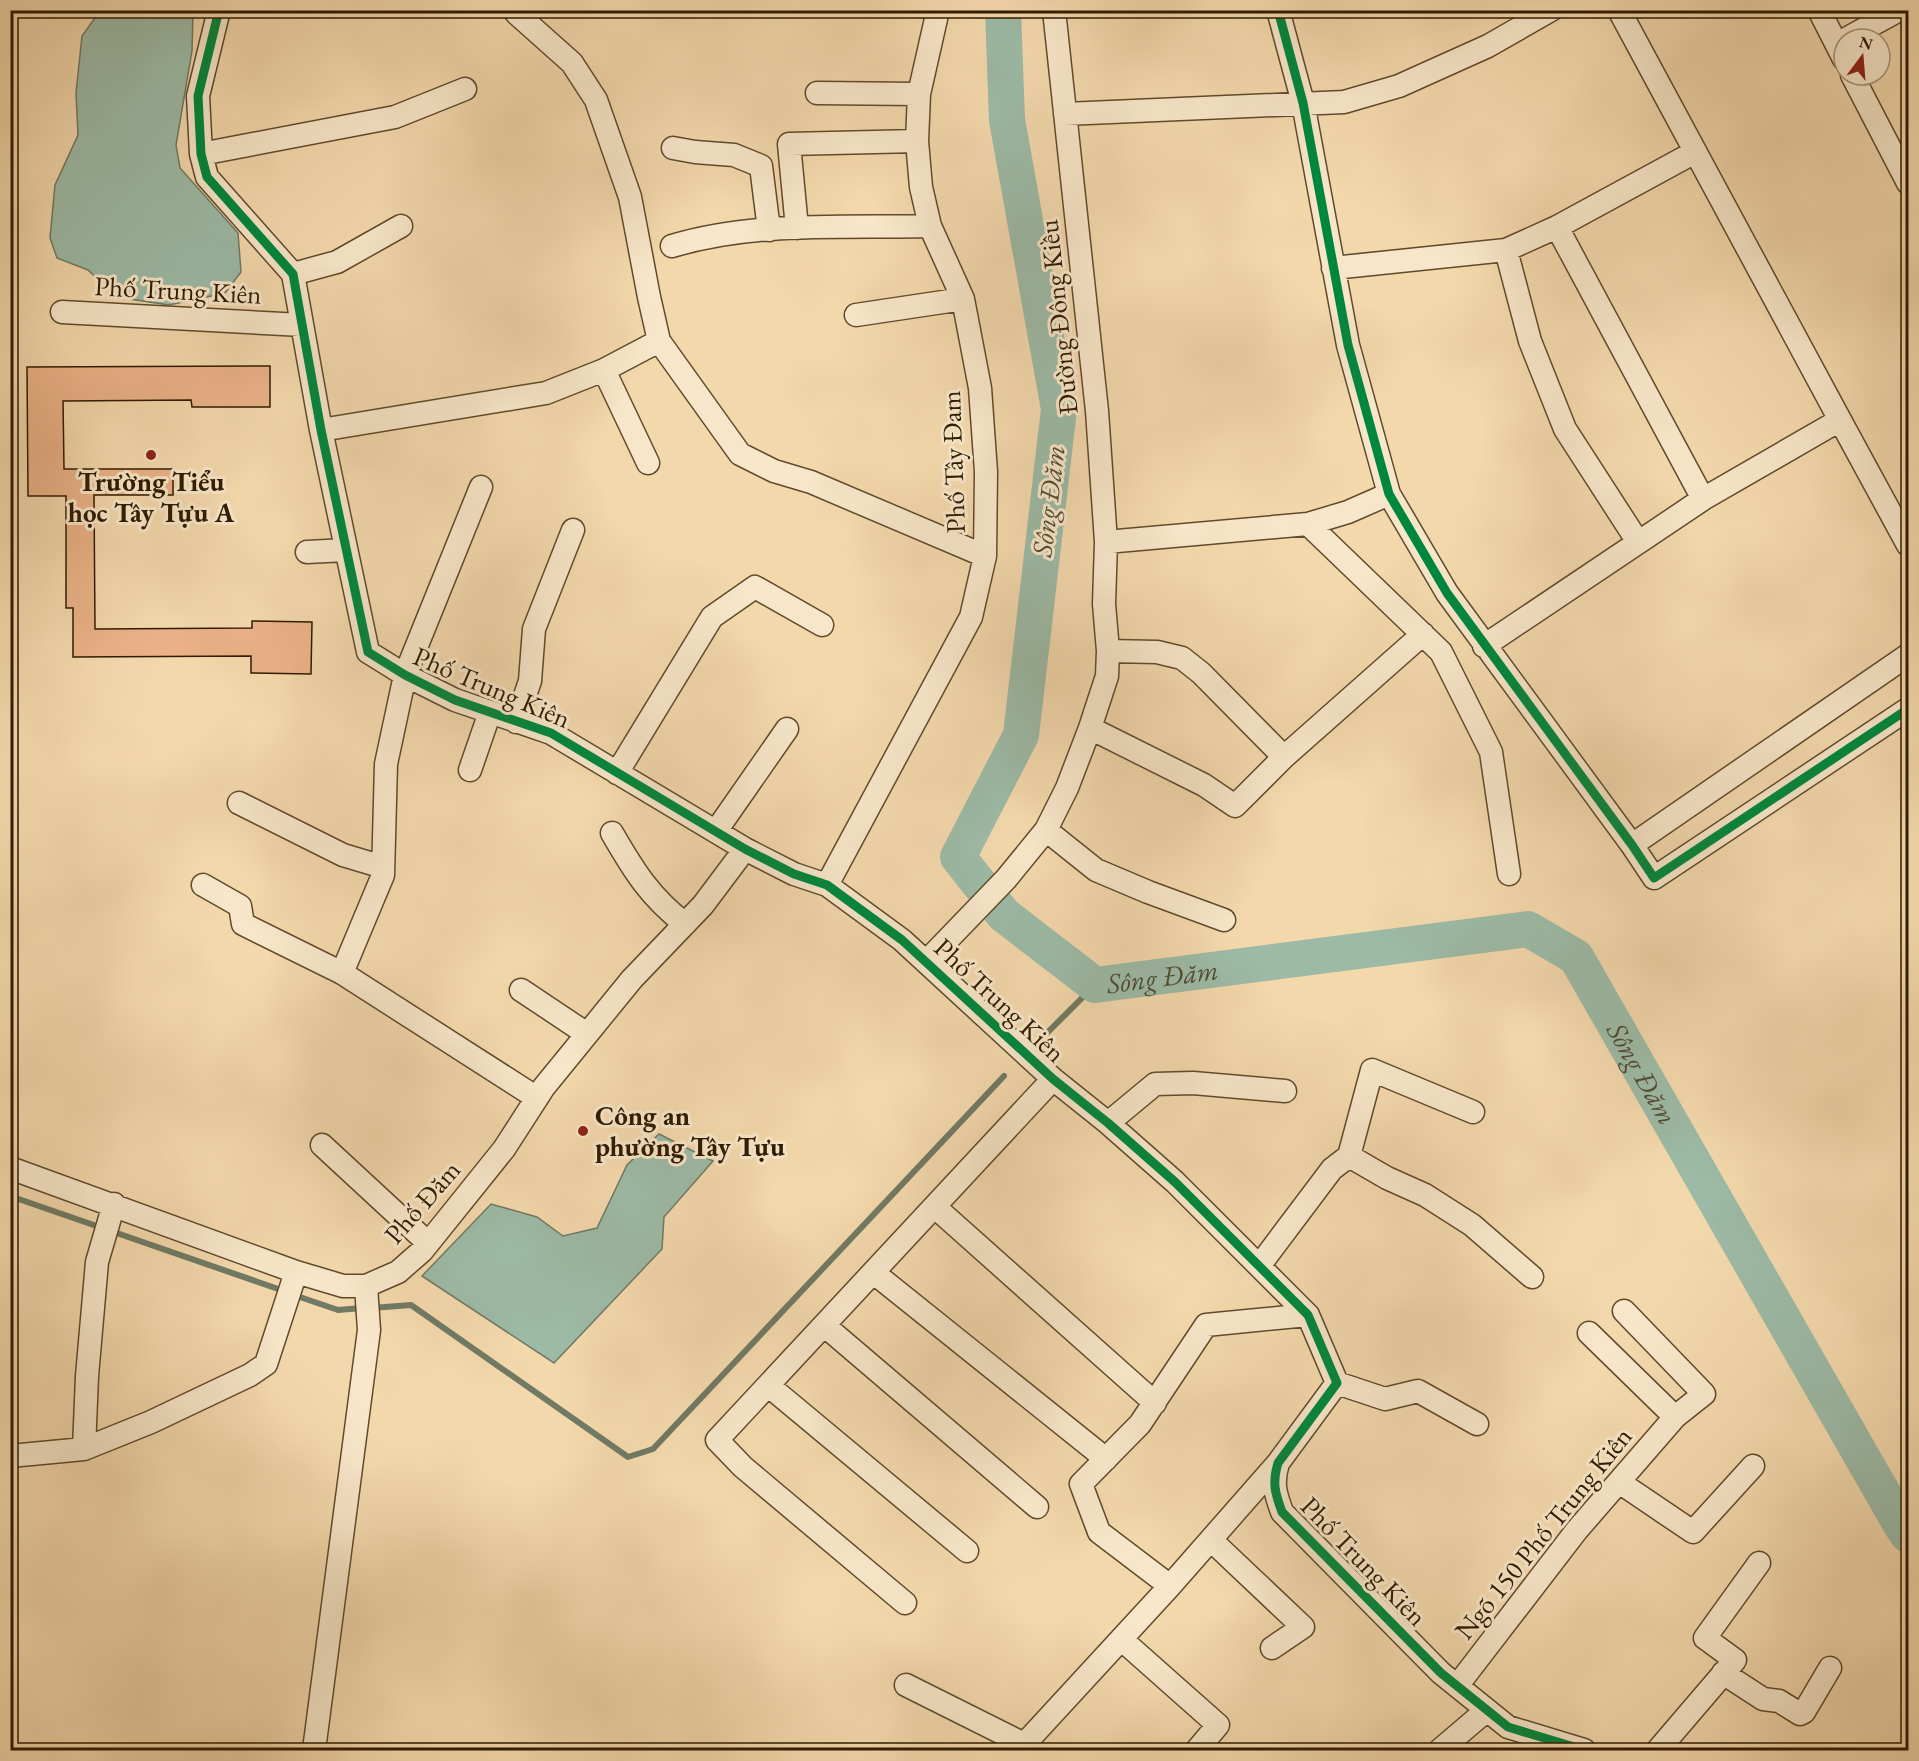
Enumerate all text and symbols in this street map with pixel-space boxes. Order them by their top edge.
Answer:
north arrow [1832,27,1892,87]
text: N [1857,31,1875,55]
street label: Đường Đông Kiều [1030,218,1086,416]
street label: Phố Trung Kiên [93,268,263,312]
street label: Phố Tây Đam [933,390,973,534]
water label: Sông Đăm [1023,443,1073,560]
marker: Trường Tiểu học Tây Tựu A [144,448,158,462]
place label: Trường Tiểu học Tây Tựu A [68,464,235,530]
street label: Phố Trung Kiên [408,638,576,736]
street label: Phố Trung Kiên [927,930,1073,1070]
water label: Sông Đăm [1103,951,1220,1001]
water label: Sông Đăm [1598,1015,1686,1131]
place label: Công an phường Tây Tựu [595,1098,785,1164]
marker: Công an phường Tây Tựu [576,1124,590,1138]
street label: Phố Đăm [376,1153,468,1251]
street label: Ngõ 150 Phố Trung Kiên [1446,1420,1640,1646]
street label: Phố Trung Kiên [1293,1489,1435,1633]

